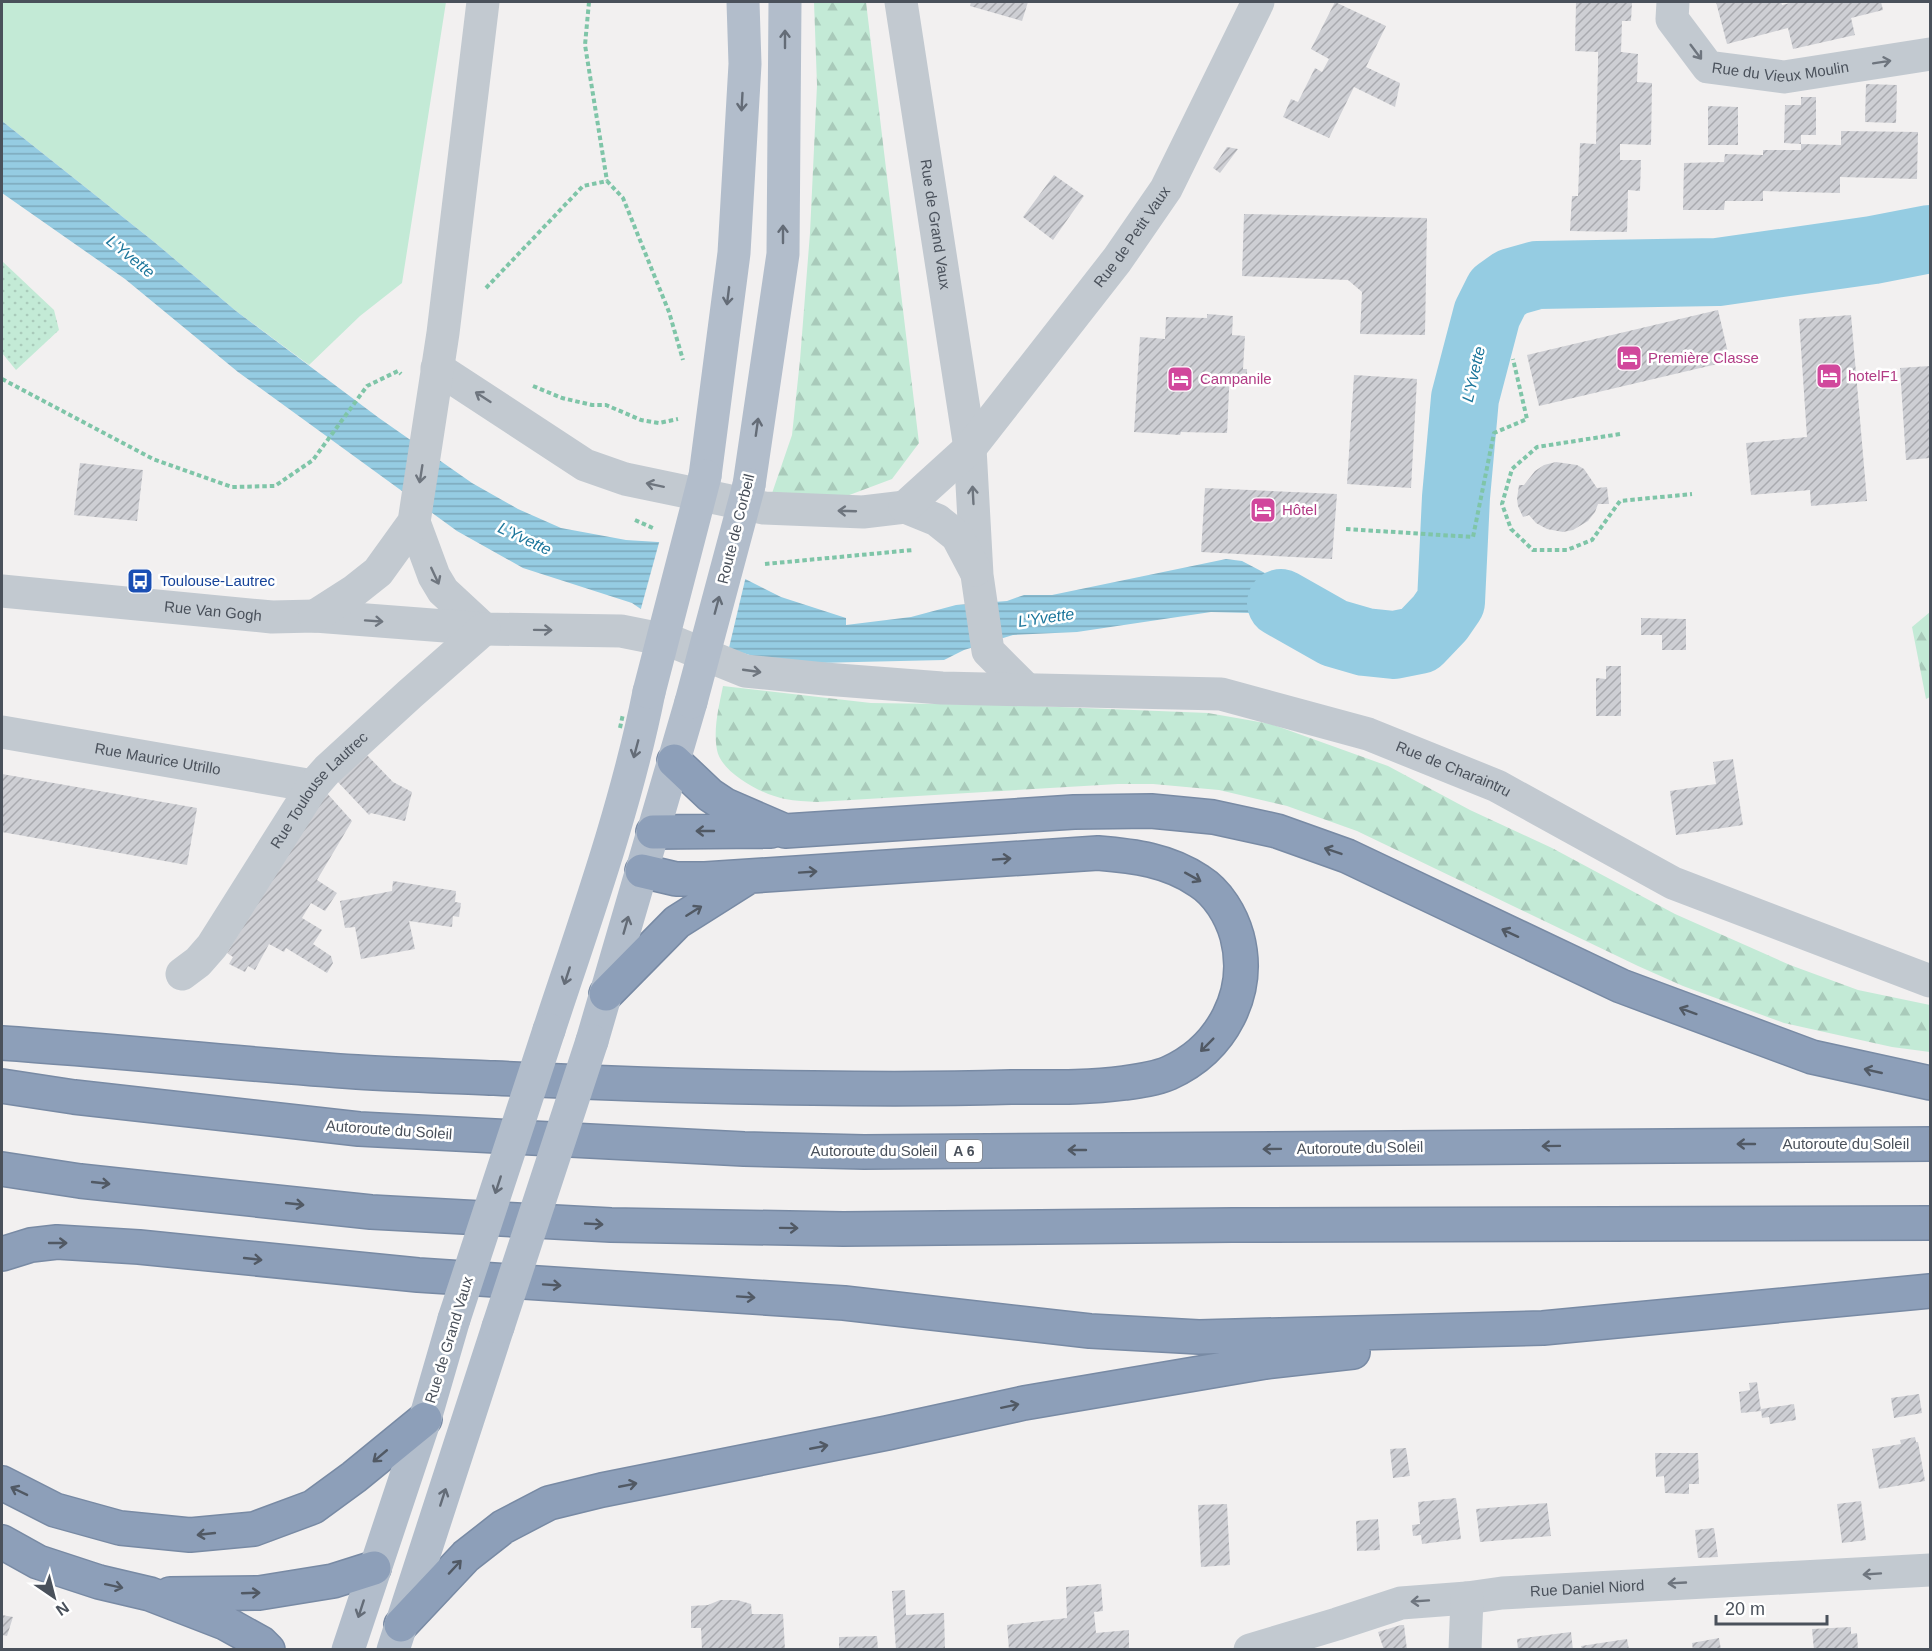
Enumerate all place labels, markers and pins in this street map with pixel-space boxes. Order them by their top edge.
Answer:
hotel icon: Première Classe [1614,343,1644,373]
place label: Première Classe [1648,349,1759,366]
hotel icon: hotelF1 [1814,361,1844,391]
hotel icon: Campanile [1165,364,1195,394]
place label: hotelF1 [1848,367,1898,384]
place label: Campanile [1200,370,1272,387]
hotel icon: Hôtel [1248,495,1278,525]
place label: Hôtel [1282,501,1317,518]
bus stop icon: Toulouse-Lautrec [125,566,155,596]
place label: Toulouse-Lautrec [160,572,276,589]

